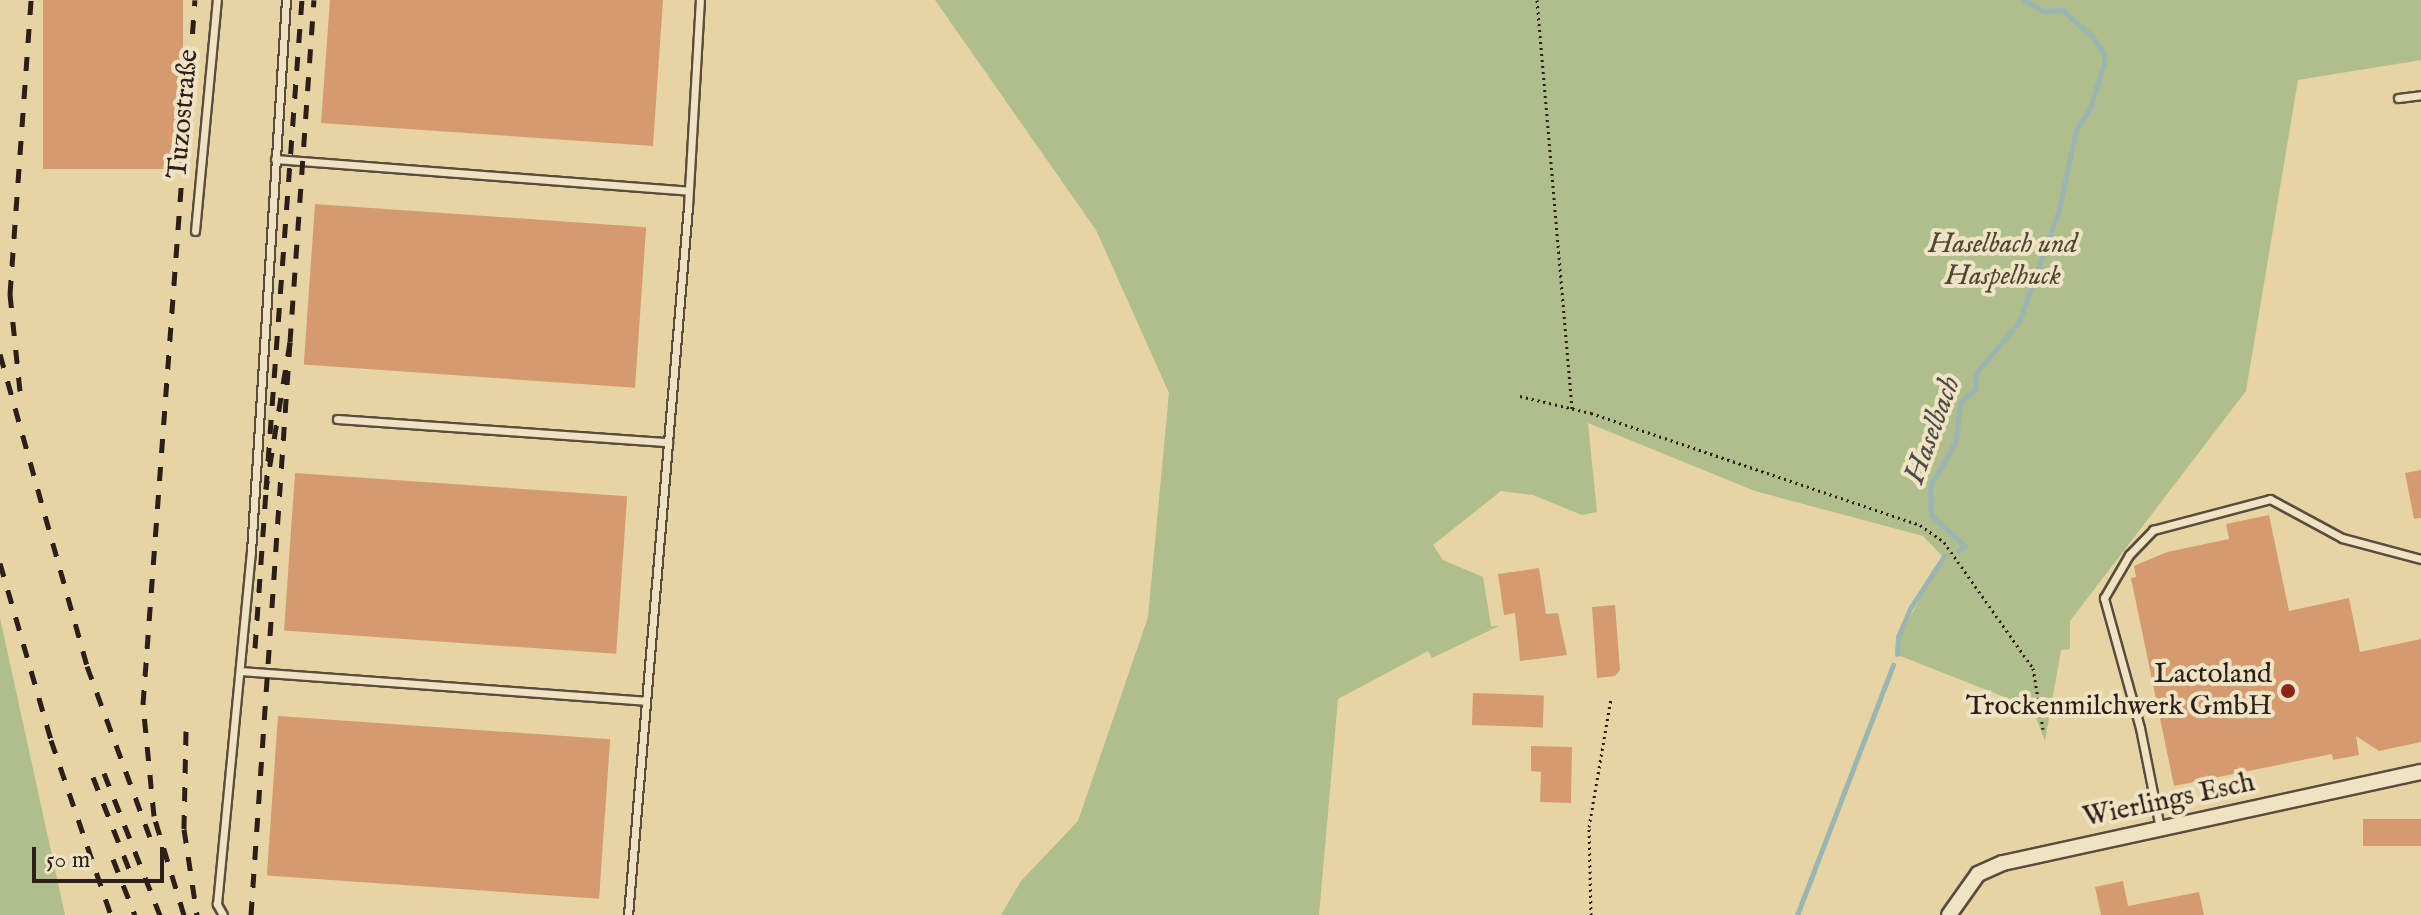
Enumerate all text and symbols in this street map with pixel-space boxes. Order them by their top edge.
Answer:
street label: Tuzostraße [162,48,206,180]
park label: Haselbach und Haspelhuck [1929,228,2077,294]
water label: Haselbach [1897,372,1969,488]
place label: Lactoland Trockenmilchwerk GmbH [1966,658,2272,724]
marker: Lactoland Trockenmilchwerk GmbH [2279,682,2297,700]
street label: Wierlings Esch [2080,766,2258,836]
scale bar [36,831,168,881]
text: 50 m [46,845,90,876]

